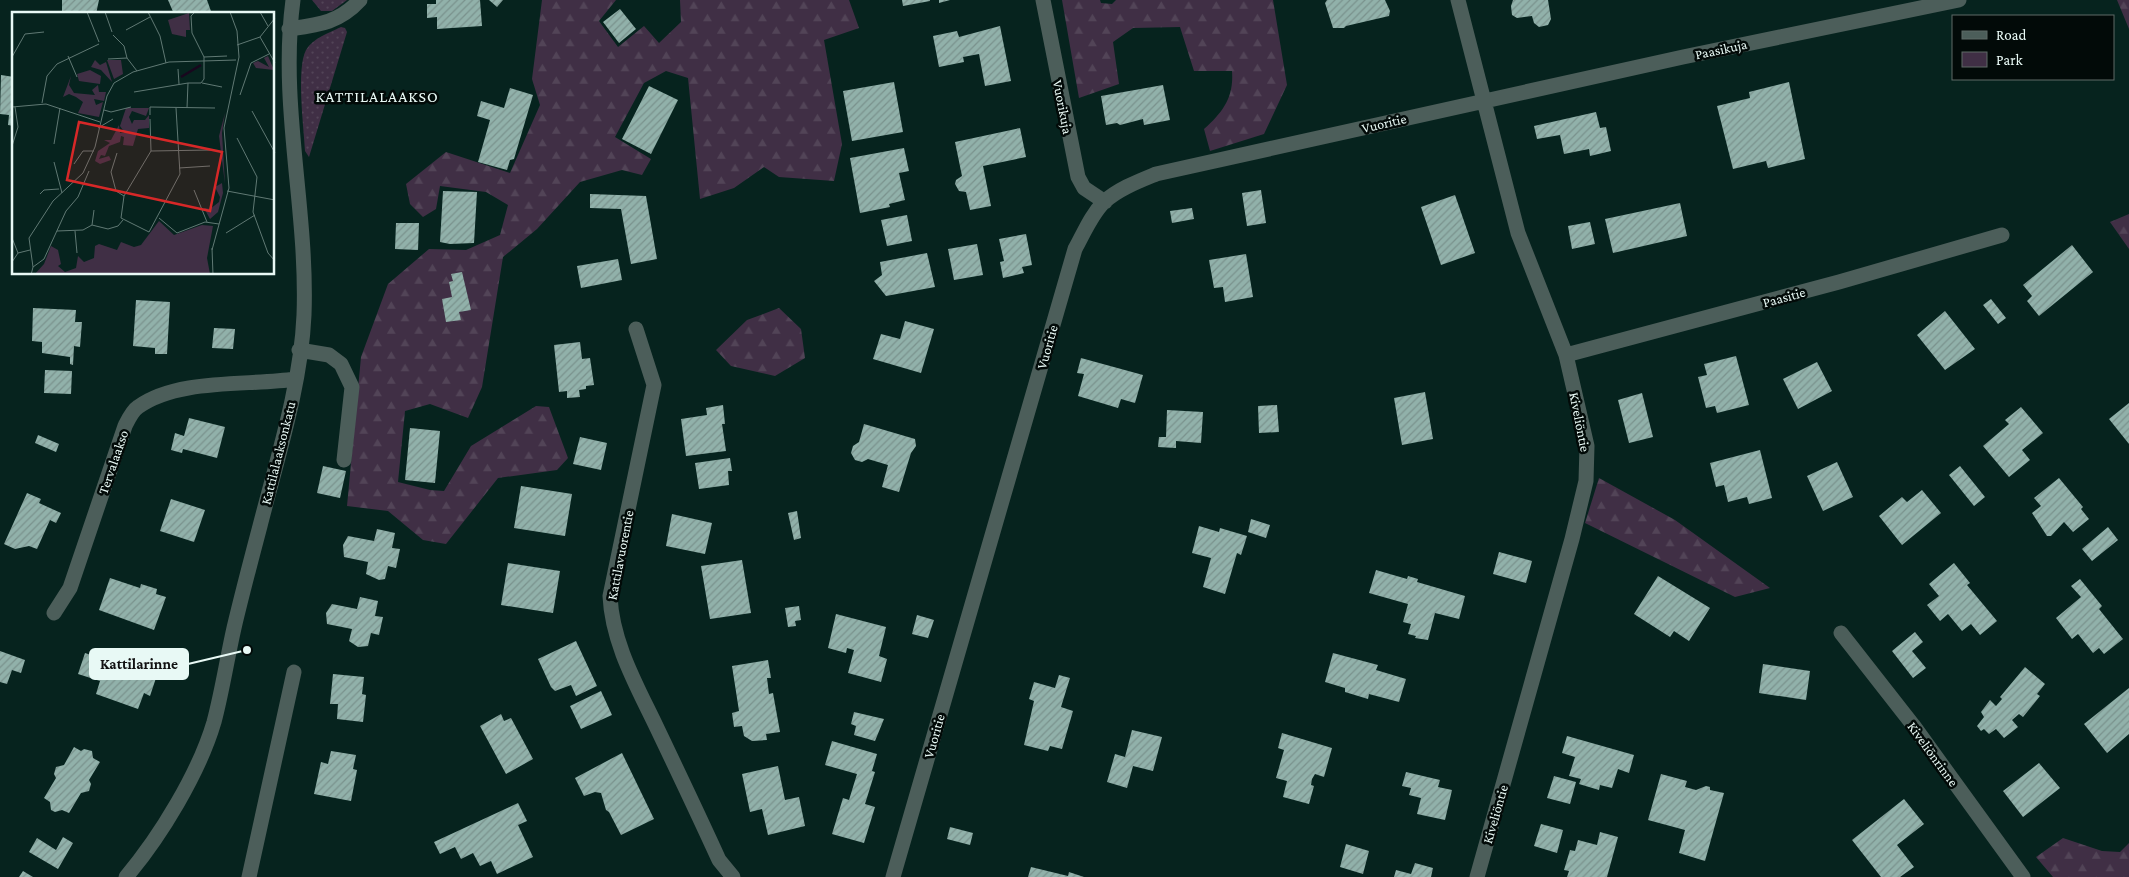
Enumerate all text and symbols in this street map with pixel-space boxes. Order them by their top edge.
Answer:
inset map [12,12,275,275]
legend [1952,15,2114,80]
text: Road [1996,27,2027,43]
street label: Paasikuja [1693,36,1749,63]
text: Park [1996,52,2023,68]
street label: Vuorikuja [1049,79,1076,136]
district label: KATTILALAAKSO [315,88,439,105]
street label: Vuoritie [1360,110,1408,136]
street label: Paasitie [1761,284,1807,310]
street label: Vuoritie [1033,323,1061,371]
street label: Kiveliöntie [1566,391,1594,453]
street label: Kattilalaaksonkatu [257,399,299,506]
street label: Tervalaakso [95,428,131,496]
street label: Kattilavuorentie [603,509,637,601]
callout: Kattilarinne [90,649,188,679]
text: Kattilarinne [100,656,178,672]
street label: Vuoritie [920,712,948,760]
street label: Kiveliönrinne [1904,719,1962,789]
street label: Kiveliöntie [1479,783,1511,845]

